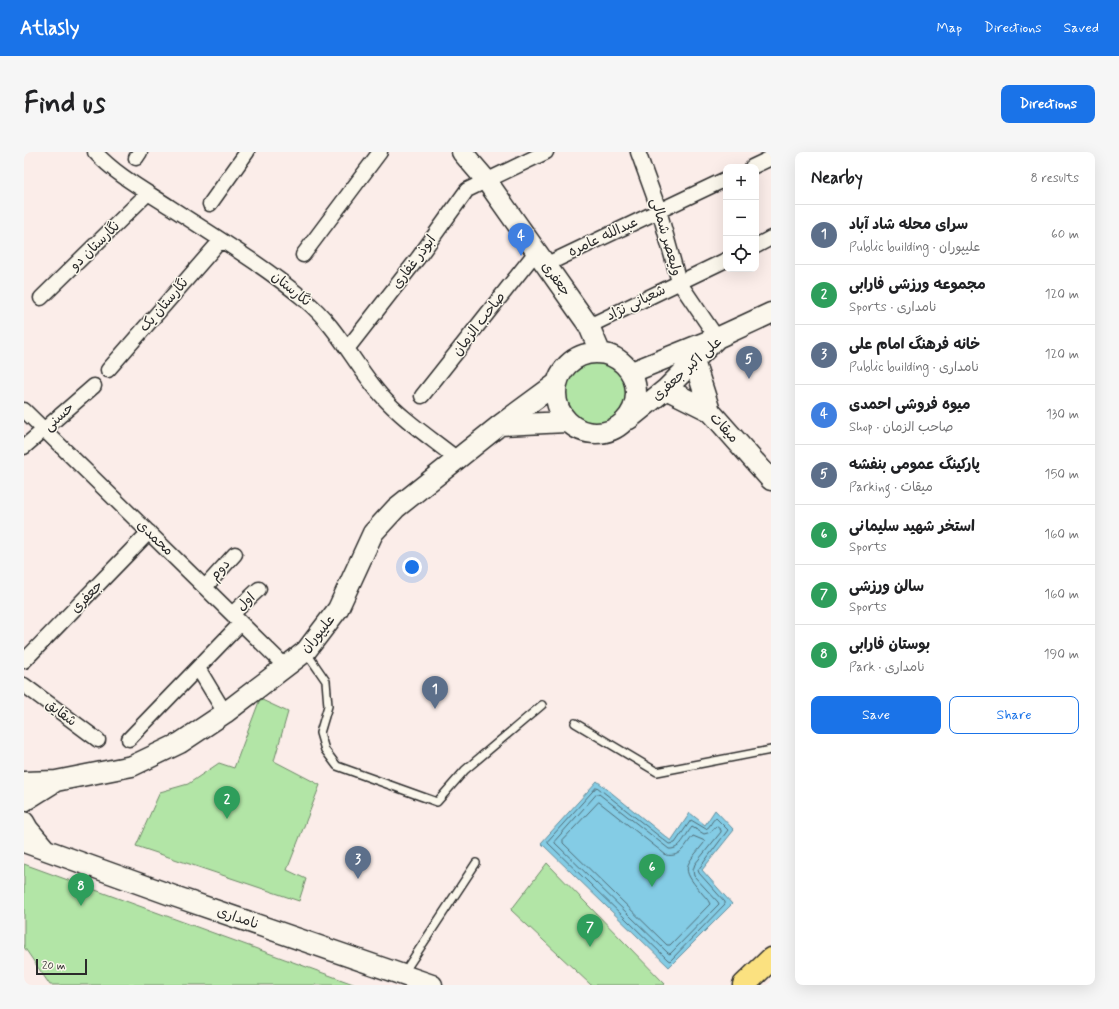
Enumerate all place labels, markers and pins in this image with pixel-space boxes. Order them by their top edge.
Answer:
pin: 4 [508,223,534,256]
pin: 5 [736,346,762,379]
pin: 1 [422,676,448,709]
pin: 2 [214,786,240,819]
pin: 3 [345,846,371,879]
pin: 6 [639,854,665,887]
pin: 8 [68,873,94,906]
pin: 7 [577,914,603,947]

